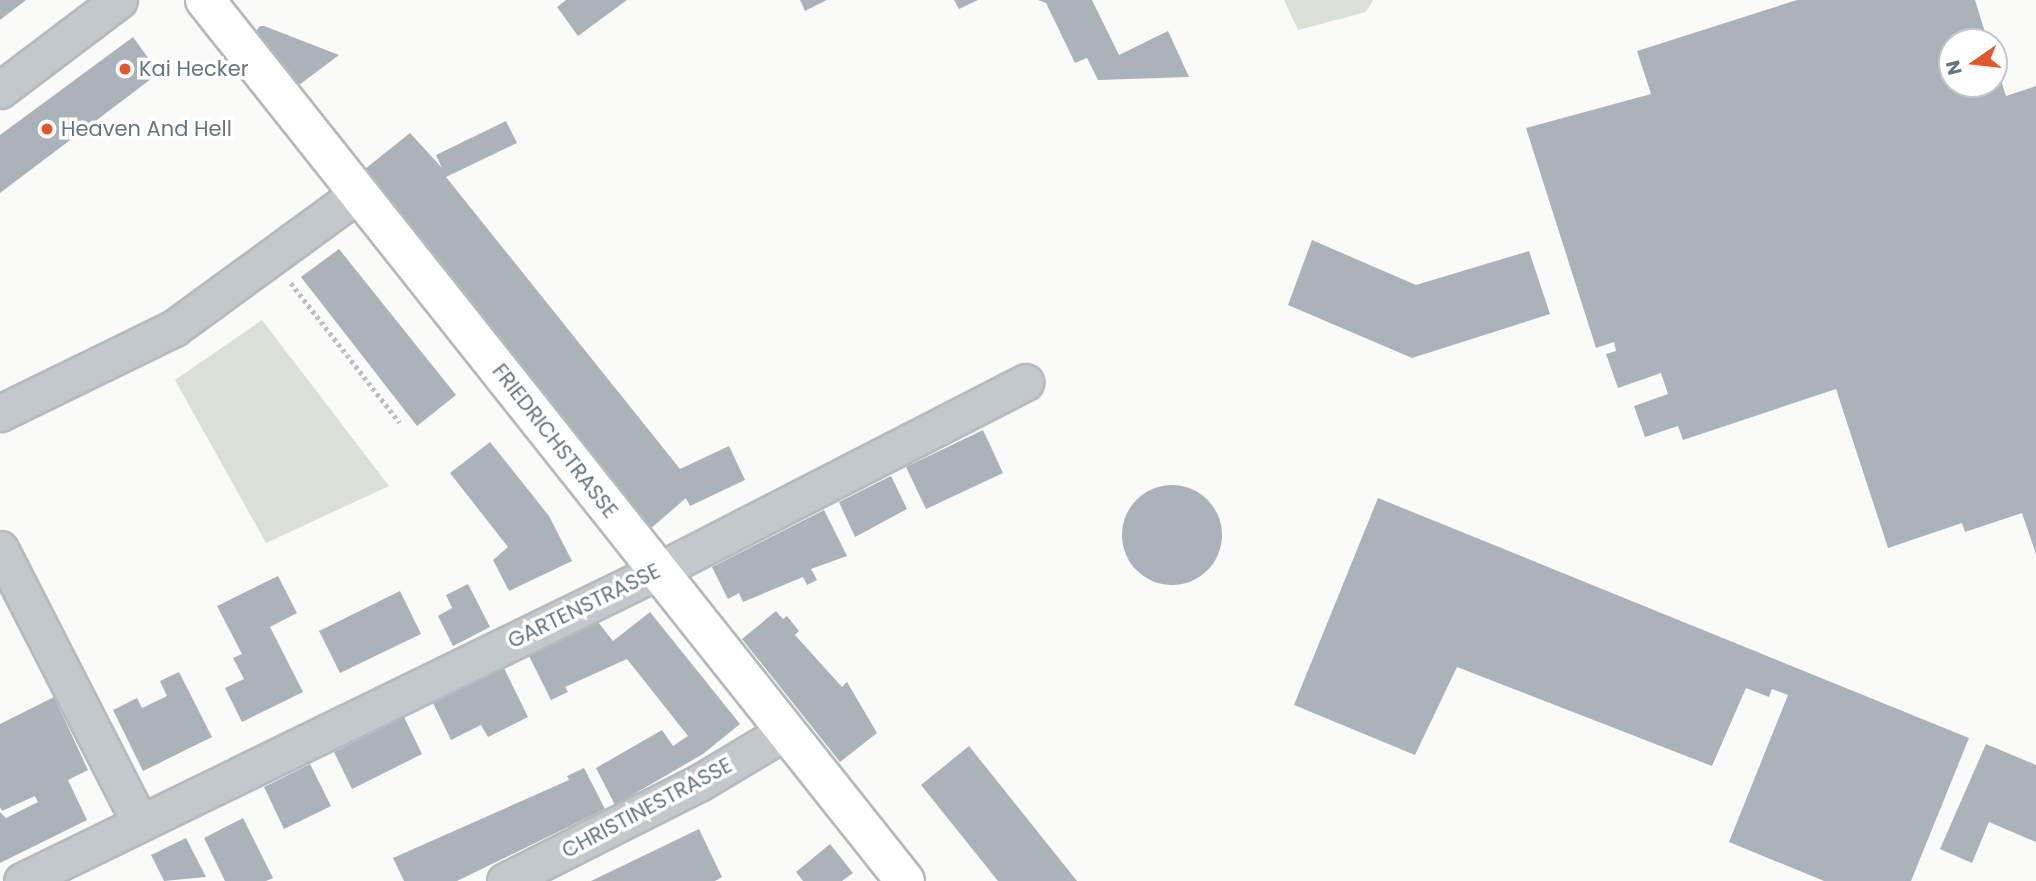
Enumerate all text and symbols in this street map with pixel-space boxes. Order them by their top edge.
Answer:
north arrow [1938,28,2008,98]
place label: Kai Hecker [139,56,249,82]
text: N [1939,58,1969,78]
marker: Kai Hecker [117,61,133,77]
place label: Heaven And Hell [61,116,232,142]
marker: Heaven And Hell [39,121,55,137]
street label: FRIEDRICHSTRASSE [487,359,623,523]
street label: GARTENSTRASSE [504,558,664,654]
street label: CHRISTINESTRASSE [558,752,736,864]

